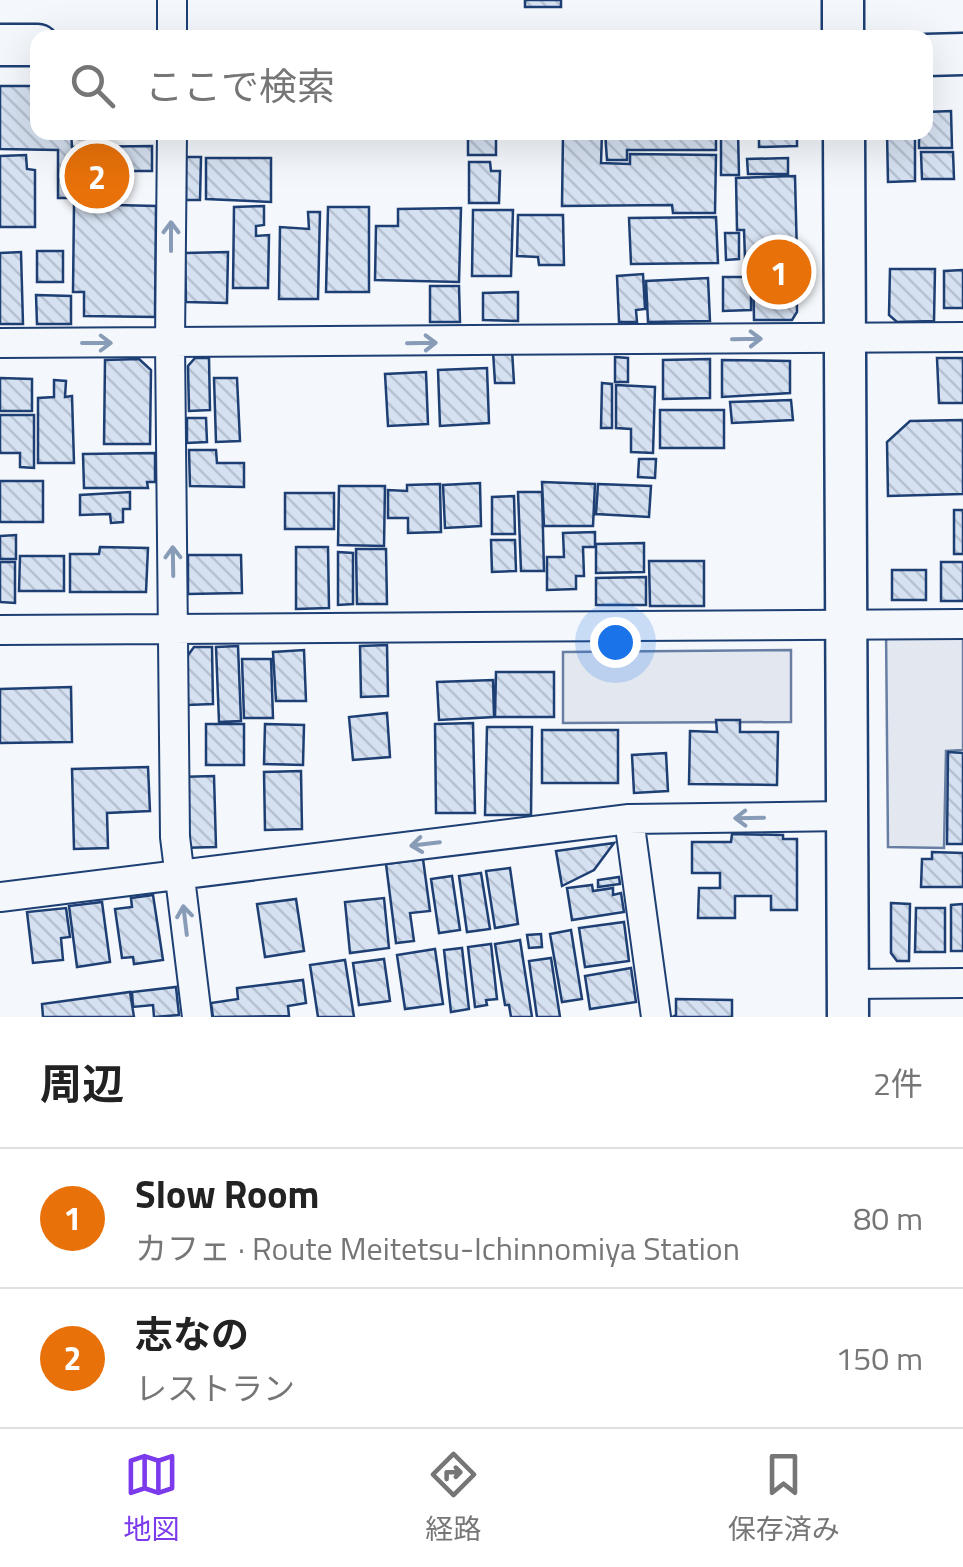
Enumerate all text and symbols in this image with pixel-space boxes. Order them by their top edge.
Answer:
search box [30,30,933,140]
text: ここで検索 [145,57,335,115]
icon: search [65,58,120,113]
pin: 2 [64,138,130,214]
one-way arrow [162,220,180,252]
pin: 1 [746,234,812,310]
one-way arrow [730,330,763,348]
one-way arrow [406,333,438,352]
one-way arrow [80,334,113,352]
one-way arrow [164,545,183,577]
your location [590,617,641,668]
one-way arrow [733,808,766,828]
one-way arrow [410,835,442,854]
one-way arrow [175,905,194,937]
text: 周辺 [40,1051,124,1115]
text: 2件 [873,1059,923,1107]
text: Slow Room [135,1165,319,1223]
text: 1 [64,1194,81,1242]
text: 80 m [853,1194,923,1242]
text: カフェ · Route Meitetsu-Ichinnomiya Station [135,1224,740,1272]
text: 志なの [135,1305,249,1363]
text: 2 [64,1334,81,1382]
text: 150 m [835,1334,923,1382]
text: レストラン [135,1364,295,1412]
tab: 地図 [123,1447,179,1550]
tab: 経路 [425,1447,482,1550]
tab: 保存済み [728,1447,840,1550]

